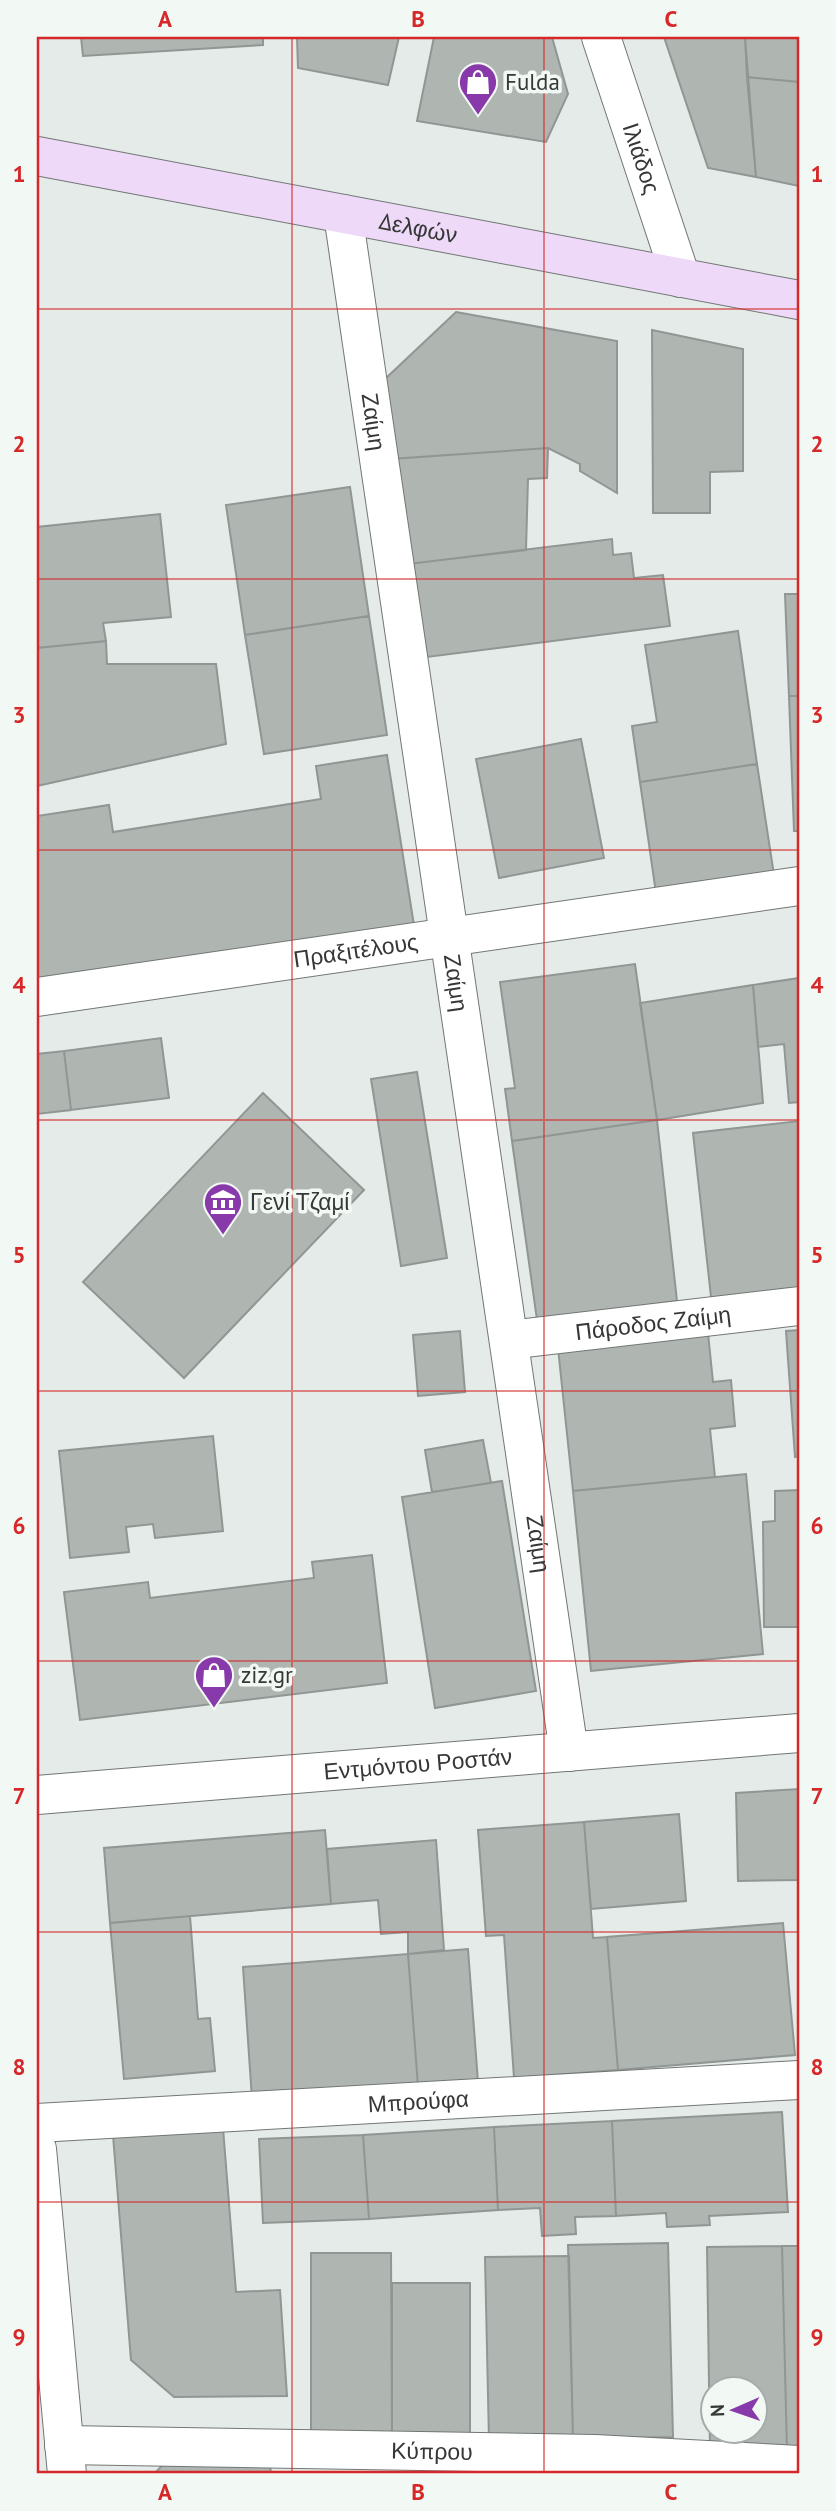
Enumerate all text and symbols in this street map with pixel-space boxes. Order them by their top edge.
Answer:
text: A [158,4,172,33]
text: B [411,4,425,33]
text: C [665,4,678,33]
shop icon: Fulda [457,61,499,116]
place label: Fulda [505,67,560,96]
street label: Ιλιάδος [617,119,667,198]
text: 1 [12,159,26,188]
text: 1 [810,159,824,188]
street label: Δελφών [377,206,460,249]
street label: Ζαίμη [355,391,393,452]
text: 2 [12,429,26,458]
text: 2 [810,429,824,458]
text: 3 [12,700,26,729]
text: 3 [810,700,824,729]
street label: Πραξιτέλους [291,927,420,973]
street label: Ζαίμη [438,952,475,1013]
text: 4 [12,970,26,999]
text: 4 [810,970,824,999]
museum icon: Γενί Τζαμί [202,1181,244,1236]
place label: Γενί Τζαμί [250,1187,349,1216]
text: 5 [12,1240,26,1269]
text: 5 [810,1240,824,1269]
street label: Πάροδος Ζαίμη [573,1299,732,1346]
text: 6 [12,1511,26,1540]
text: 6 [810,1511,824,1540]
street label: Ζαίμη [520,1513,557,1574]
shop icon: ziz.gr [193,1654,235,1709]
place label: ziz.gr [241,1660,293,1689]
street label: Εντμόντου Ροστάν [322,1741,513,1786]
text: 7 [12,1781,26,1810]
text: 7 [810,1781,824,1810]
text: 8 [12,2052,26,2081]
text: 8 [810,2052,824,2081]
street label: Μπρούφα [367,2084,470,2118]
text: 9 [12,2322,26,2351]
text: 9 [810,2322,824,2351]
north arrow [700,2374,770,2444]
text: N [705,2404,729,2417]
street label: Κύπρου [391,2436,473,2466]
text: A [158,2477,172,2506]
text: B [411,2477,425,2506]
text: C [665,2477,678,2506]

